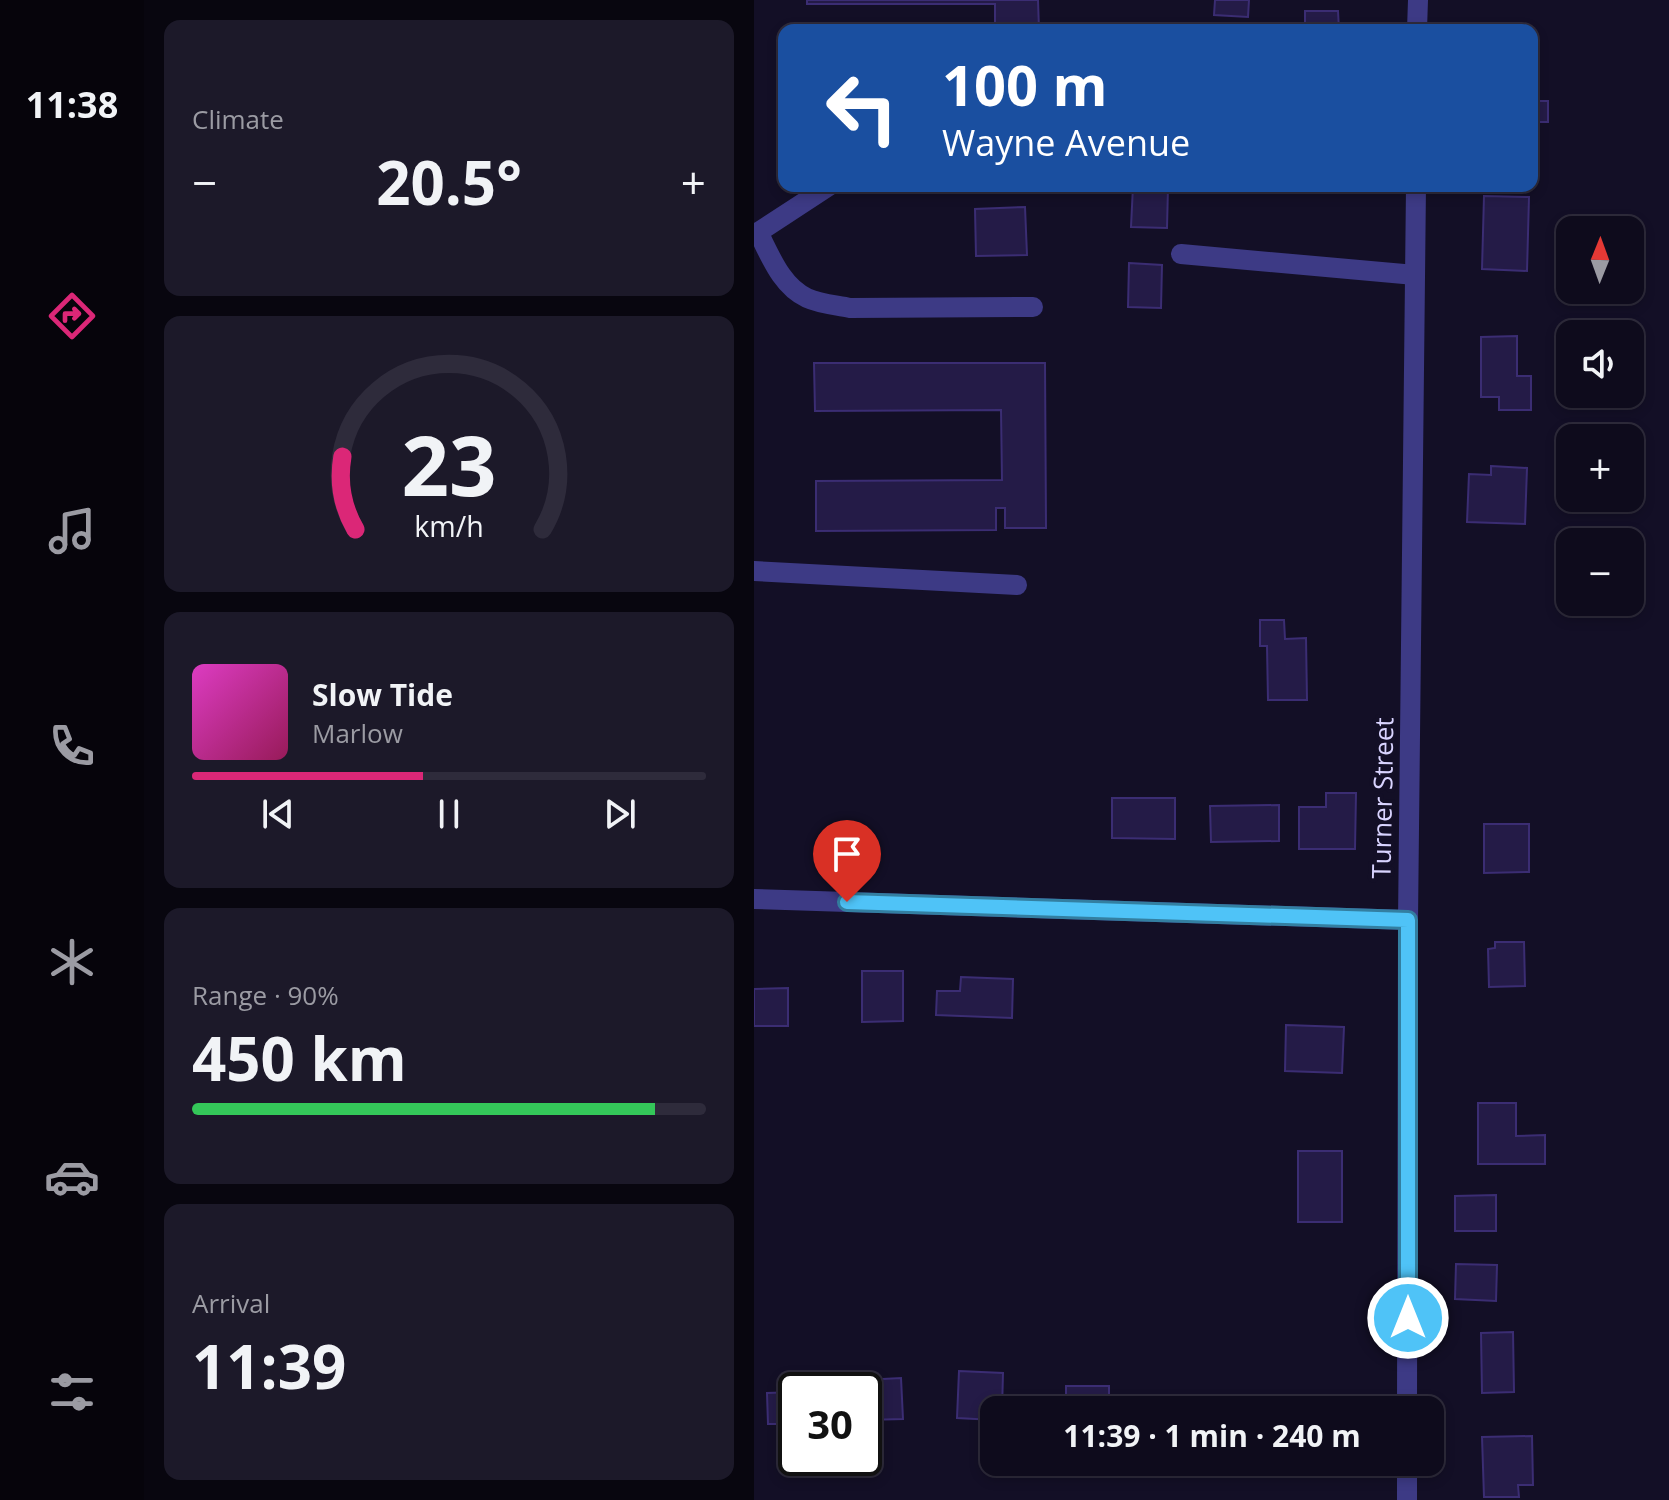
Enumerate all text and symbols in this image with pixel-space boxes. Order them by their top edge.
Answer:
text: 100 m [942,46,1108,122]
icon: left [810,56,914,160]
text: 11:38 [26,80,118,129]
text: Climate [192,101,284,137]
text: Wayne Avenue [942,118,1190,167]
text: 20.5° [376,141,522,223]
text: − [192,152,217,212]
text: + [681,152,706,212]
north arrow [1556,216,1644,304]
map controls [1556,216,1644,616]
icon: directions [44,288,100,344]
button: sound [1556,320,1644,408]
text: 23 [401,407,497,520]
button: + [1556,424,1644,512]
icon: music [44,503,100,559]
text: km/h [414,506,484,545]
button: − [1556,528,1644,616]
text: Slow Tide [312,674,453,715]
text: Marlow [312,715,403,751]
street label: Turner Street [1363,717,1401,879]
icon: phone [44,718,100,774]
icon: previous [256,792,300,836]
icon: pause [427,792,471,836]
icon: next [598,792,642,836]
pin [813,820,881,902]
icon: arrive [825,832,869,876]
icon: climate [44,934,100,990]
text: Range · 90% [192,977,339,1013]
text: 450 km [192,1017,407,1099]
icon: car [44,1149,100,1205]
position arrow [1366,1276,1450,1360]
text: Arrival [192,1285,270,1321]
text: 11:39 [192,1325,346,1407]
icon: filters [44,1364,100,1420]
speed limit sign: 30 [778,1372,882,1476]
text: 11:39 · 1 min · 240 m [1063,1415,1361,1456]

